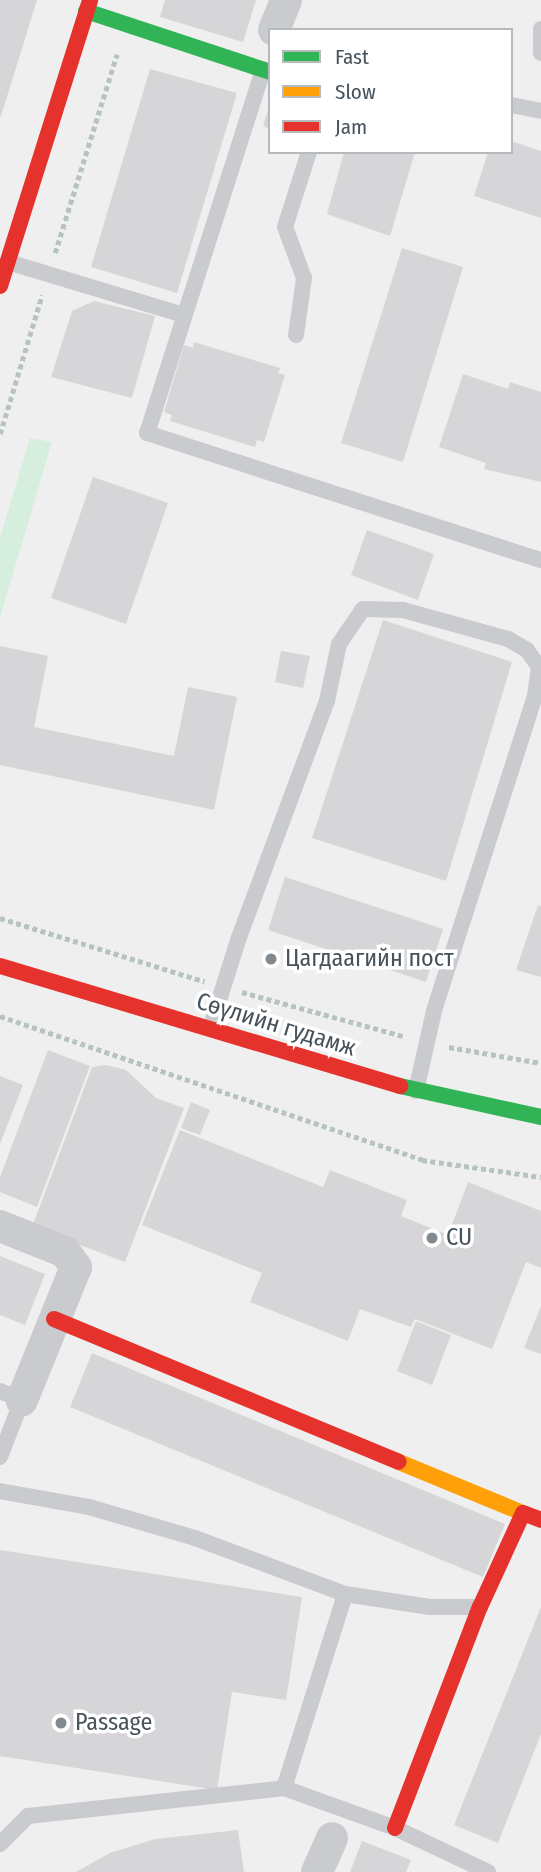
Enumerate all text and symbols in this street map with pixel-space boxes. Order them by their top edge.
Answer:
legend [268,28,513,154]
text: Fast [335,44,369,70]
text: Slow [335,79,376,105]
text: Jam [335,114,367,140]
place label: Цагдаагийн пост [285,945,454,973]
marker: Цагдаагийн пост [263,951,279,967]
street label: Сөүлийн гудамж [193,987,359,1063]
place label: CU [446,1224,472,1252]
marker: CU [424,1230,440,1246]
place label: Passage [75,1709,152,1737]
marker: Passage [53,1715,69,1731]

